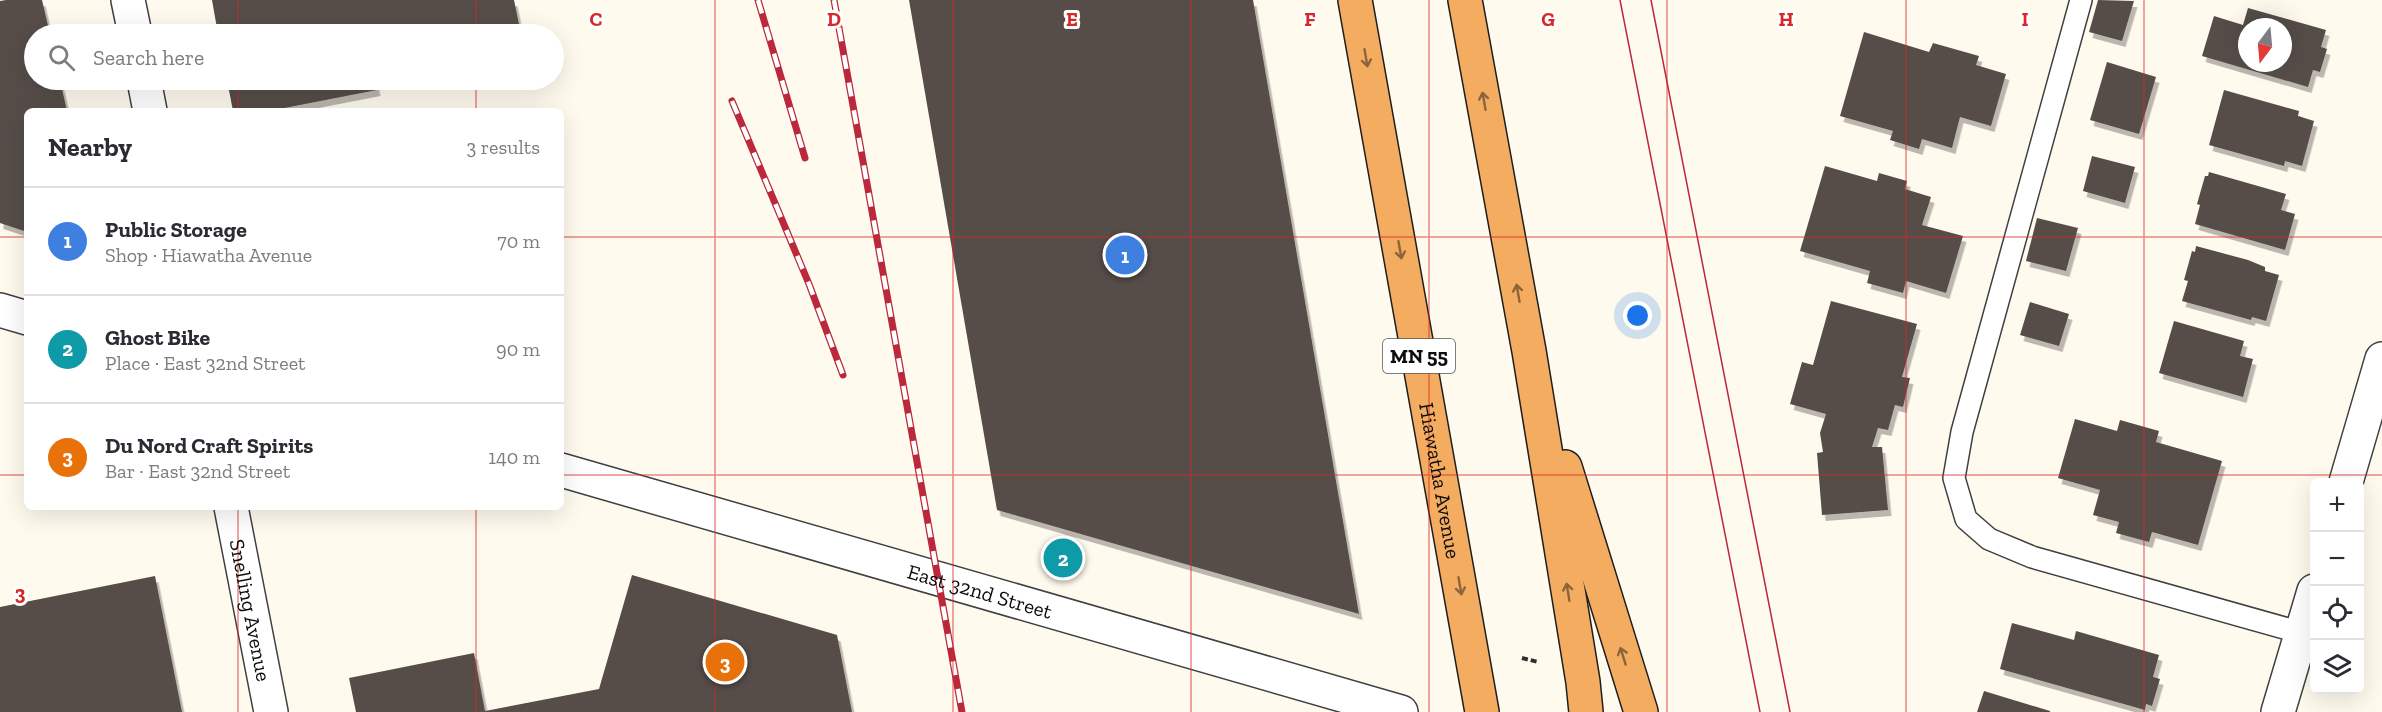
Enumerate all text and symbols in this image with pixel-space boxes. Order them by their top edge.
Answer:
text: C [590,7,603,31]
text: D [827,7,841,31]
text: E [1066,7,1078,31]
text: F [1304,7,1316,31]
text: G [1541,7,1555,31]
text: H [1778,7,1794,31]
text: I [2021,7,2029,31]
north arrow [2238,18,2292,72]
search box [24,24,564,90]
icon: search [45,41,78,74]
text: Search here [93,44,204,71]
one-way arrow [1360,47,1371,67]
one-way arrow [1478,92,1489,112]
text: Nearby [48,131,132,163]
text: 3 results [466,135,540,159]
text: Public Storage [105,216,247,243]
text: 1 [63,229,72,253]
text: 70 m [497,229,540,253]
pin: 1 [1106,232,1144,278]
one-way arrow [1395,239,1406,259]
text: Shop · Hiawatha Avenue [105,243,312,267]
one-way arrow [1513,284,1524,304]
your location [1623,301,1652,330]
text: Ghost Bike [105,324,210,351]
text: 2 [62,337,73,361]
text: 90 m [496,337,540,361]
road number: MN 55 [1383,339,1455,373]
text: Place · East 32nd Street [105,351,305,375]
street label: Hiawatha Avenue [1414,400,1467,561]
text: Du Nord Craft Spirits [105,432,313,459]
text: 3 [62,445,73,469]
text: 140 m [488,445,540,469]
text: Bar · East 32nd Street [105,459,290,483]
map controls [2310,478,2364,694]
button: + [2310,478,2364,532]
button: − [2310,532,2364,586]
pin: 2 [1044,536,1082,580]
street label: Snelling Avenue [225,537,277,683]
street label: East 32nd Street [905,558,1055,623]
one-way arrow [1454,576,1465,596]
text: 3 [15,581,26,605]
one-way arrow [1562,582,1573,602]
button: locate [2310,586,2364,640]
pin: 3 [706,640,744,684]
button: layers [2310,640,2364,694]
one-way arrow [1617,647,1628,666]

